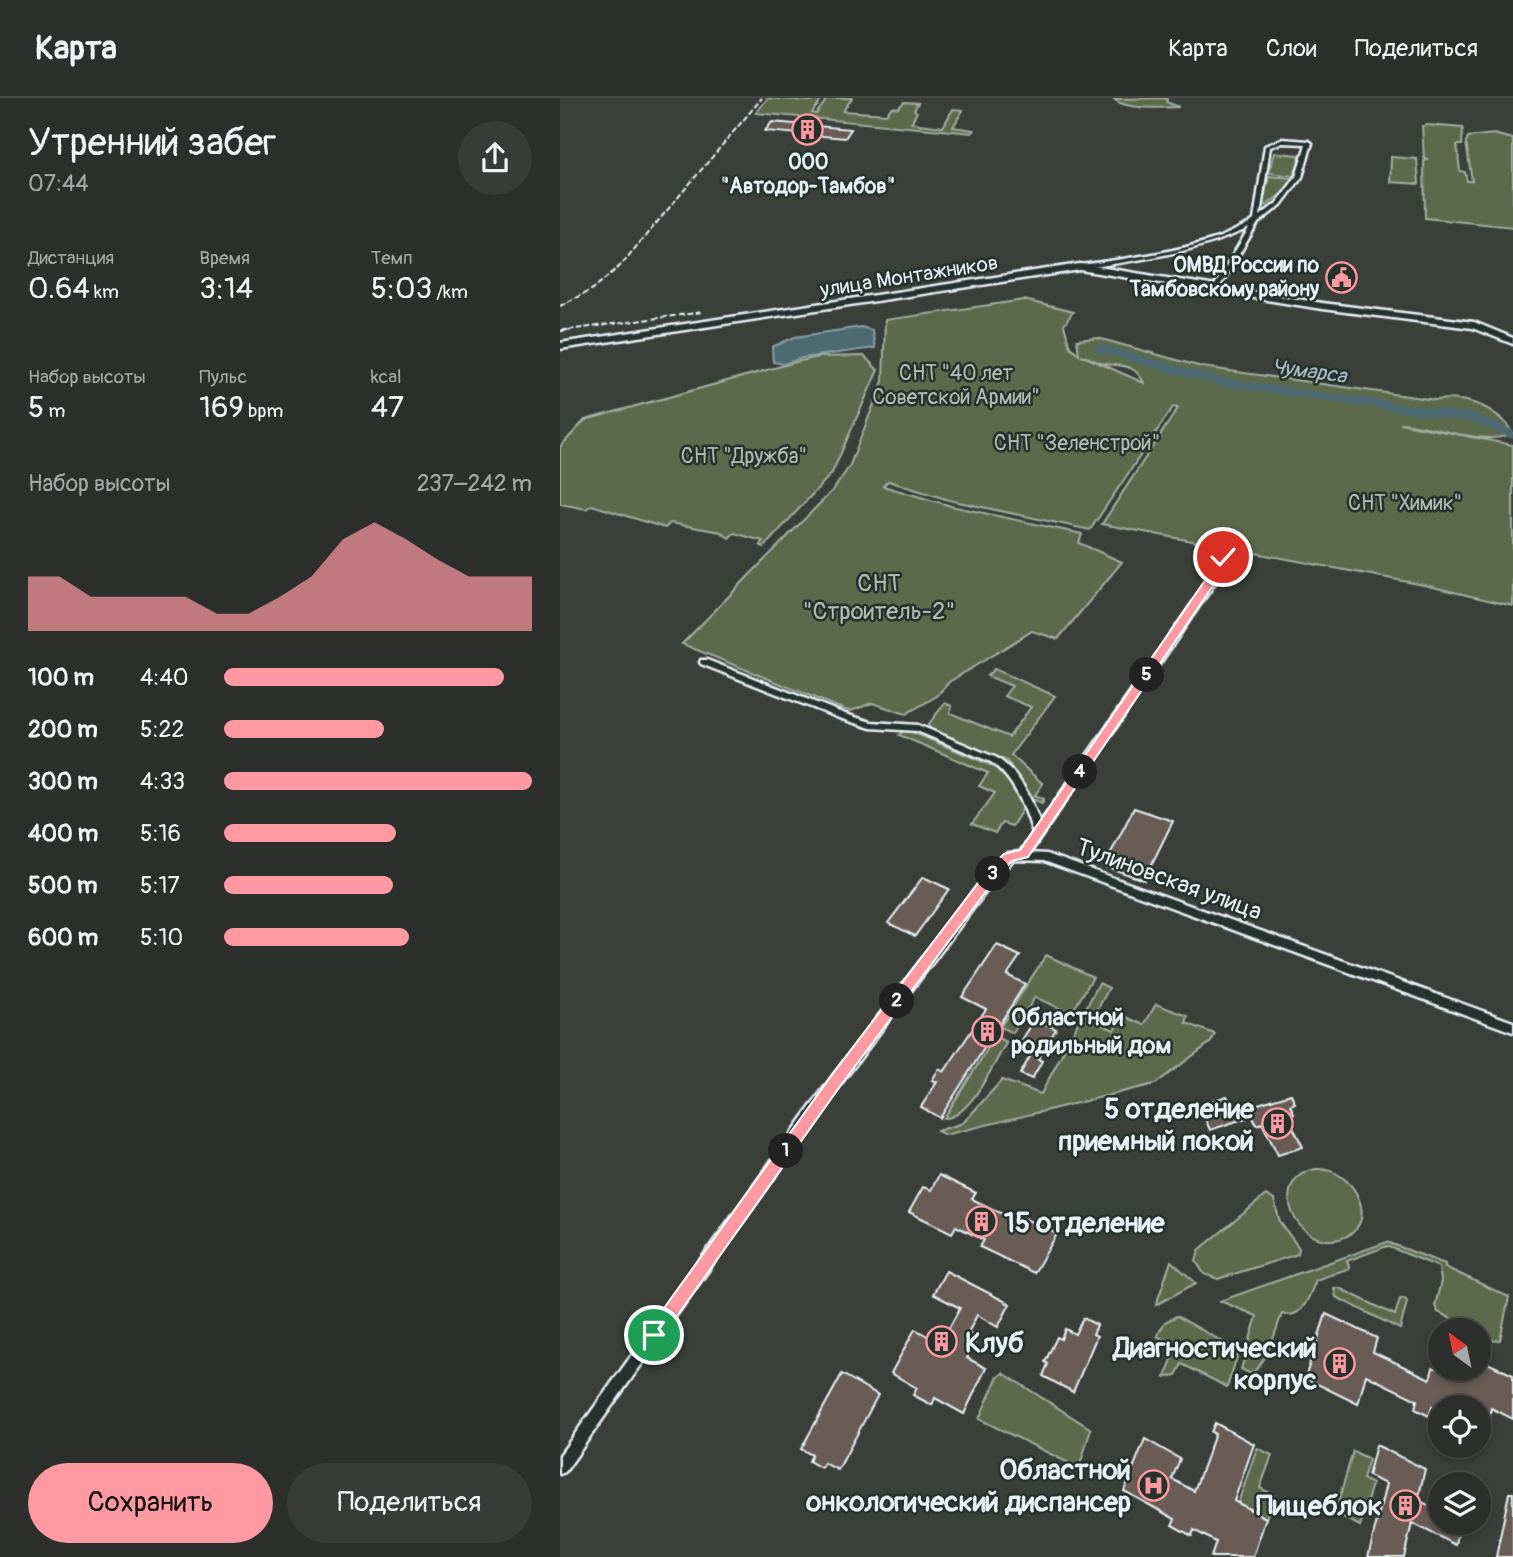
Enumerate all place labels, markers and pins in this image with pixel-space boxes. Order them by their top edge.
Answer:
building icon: ООО "Автодор-Тамбов" [791,113,825,147]
place label: ООО "Автодор-Тамбов" [721,149,895,200]
place label: ОМВД России по Тамбовскому району [1128,252,1320,303]
public building icon: ОМВД России по Тамбовскому району [1325,260,1359,294]
pin [1193,527,1253,587]
pin: 5 [1130,658,1164,692]
pin: 4 [1063,754,1098,790]
pin: 3 [976,856,1010,892]
pin: 2 [880,984,914,1018]
place label: Областной родильный дом [1011,1003,1171,1060]
building icon: Областной родильный дом [971,1014,1005,1048]
place label: 5 отделение приемный покой [1058,1092,1255,1159]
building icon: 5 отделение приемный покой [1260,1107,1294,1141]
pin: 1 [768,1134,804,1168]
building icon: 15 отделение [964,1205,998,1239]
place label: 15 отделение [1004,1206,1166,1241]
pin [624,1305,684,1365]
building icon: Клуб [925,1325,959,1359]
place label: Клуб [965,1326,1024,1361]
place label: Диагностический корпус [1111,1331,1317,1398]
building icon: Диагностический корпус [1323,1346,1357,1380]
place label: Областной онкологический диспансер [805,1453,1131,1520]
hospital icon: Областной онкологический диспансер [1137,1468,1171,1502]
building icon: Пищеблок [1388,1488,1422,1522]
place label: Пищеблок [1256,1489,1382,1524]

